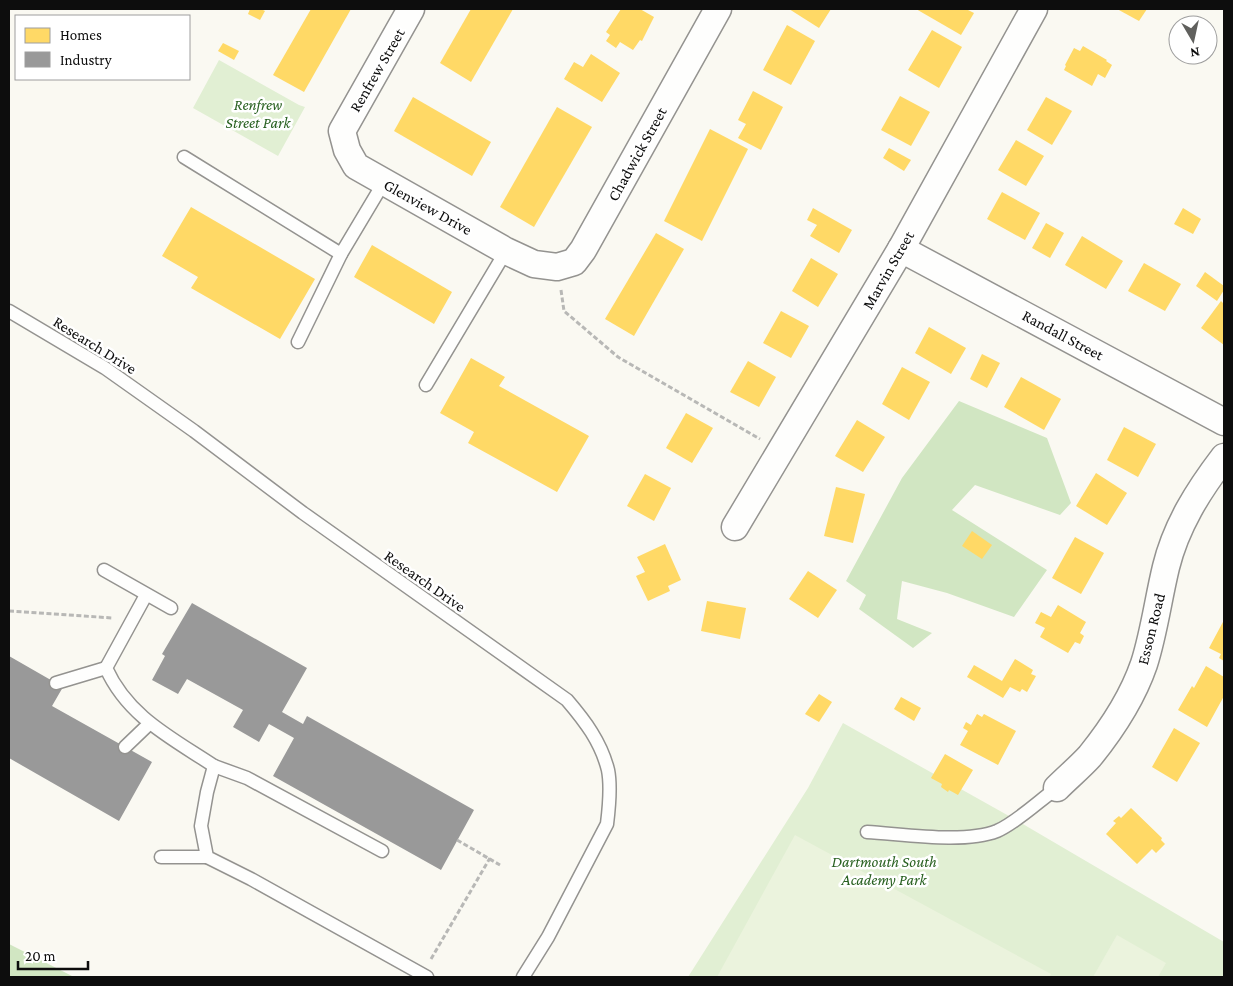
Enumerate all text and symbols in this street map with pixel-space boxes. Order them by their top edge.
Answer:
legend [15,15,190,80]
north arrow [1168,15,1218,65]
street label: Renfrew Street [346,25,408,115]
text: Homes [60,27,102,43]
text: N [1189,44,1201,62]
text: Industry [60,52,112,69]
park label: Renfrew Street Park [226,96,292,131]
street label: Chadwick Street [604,104,670,204]
street label: Glenview Drive [381,176,475,238]
street label: Marvin Street [859,227,917,312]
street label: Randall Street [1020,306,1107,364]
street label: Research Drive [50,313,140,377]
street label: Research Drive [381,547,469,615]
street label: Esson Road [1134,591,1168,667]
park label: Dartmouth South Academy Park [831,853,937,889]
scale bar [18,938,88,970]
text: 20 m [25,948,56,964]

